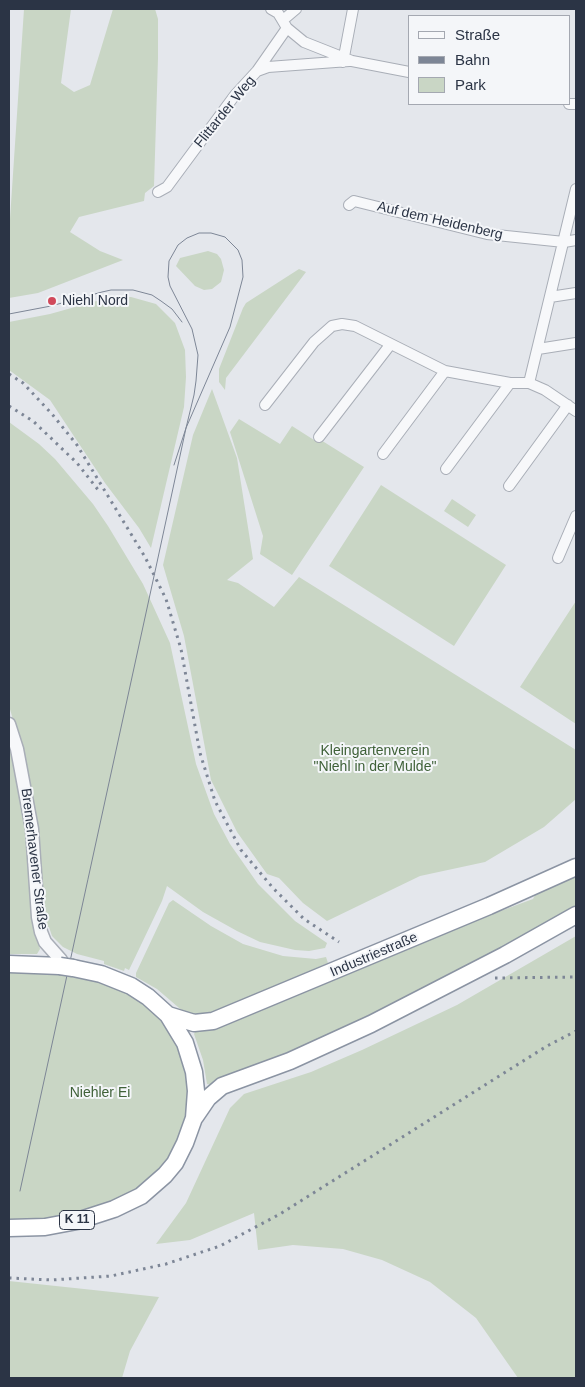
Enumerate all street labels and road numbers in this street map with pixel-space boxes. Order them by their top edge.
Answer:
street label: Flittarder Weg [191,73,259,151]
street label: Auf dem Heidenberg [376,198,504,244]
street label: Bremerhavener Straße [17,787,51,931]
street label: Industriestraße [328,929,420,981]
road number: K 11 [60,1210,94,1230]

